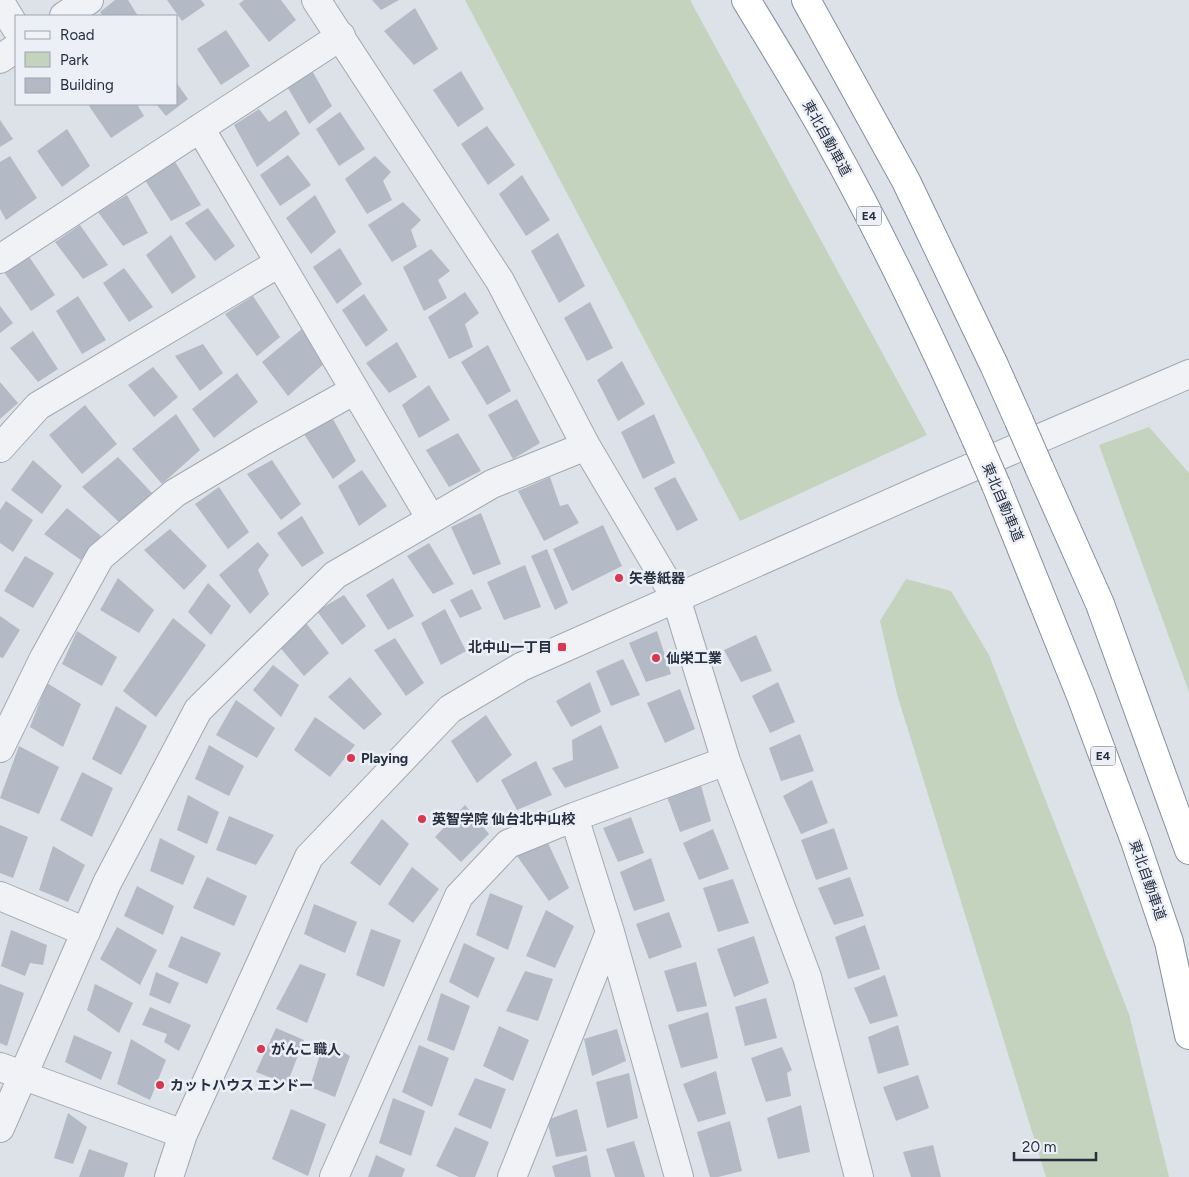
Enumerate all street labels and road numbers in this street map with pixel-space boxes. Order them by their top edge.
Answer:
street label: 東北自動車道 [799,97,854,179]
road number: E4 [856,207,882,226]
street label: 東北自動車道 [978,460,1027,544]
road number: E4 [1090,746,1116,766]
street label: 東北自動車道 [1126,838,1169,923]

